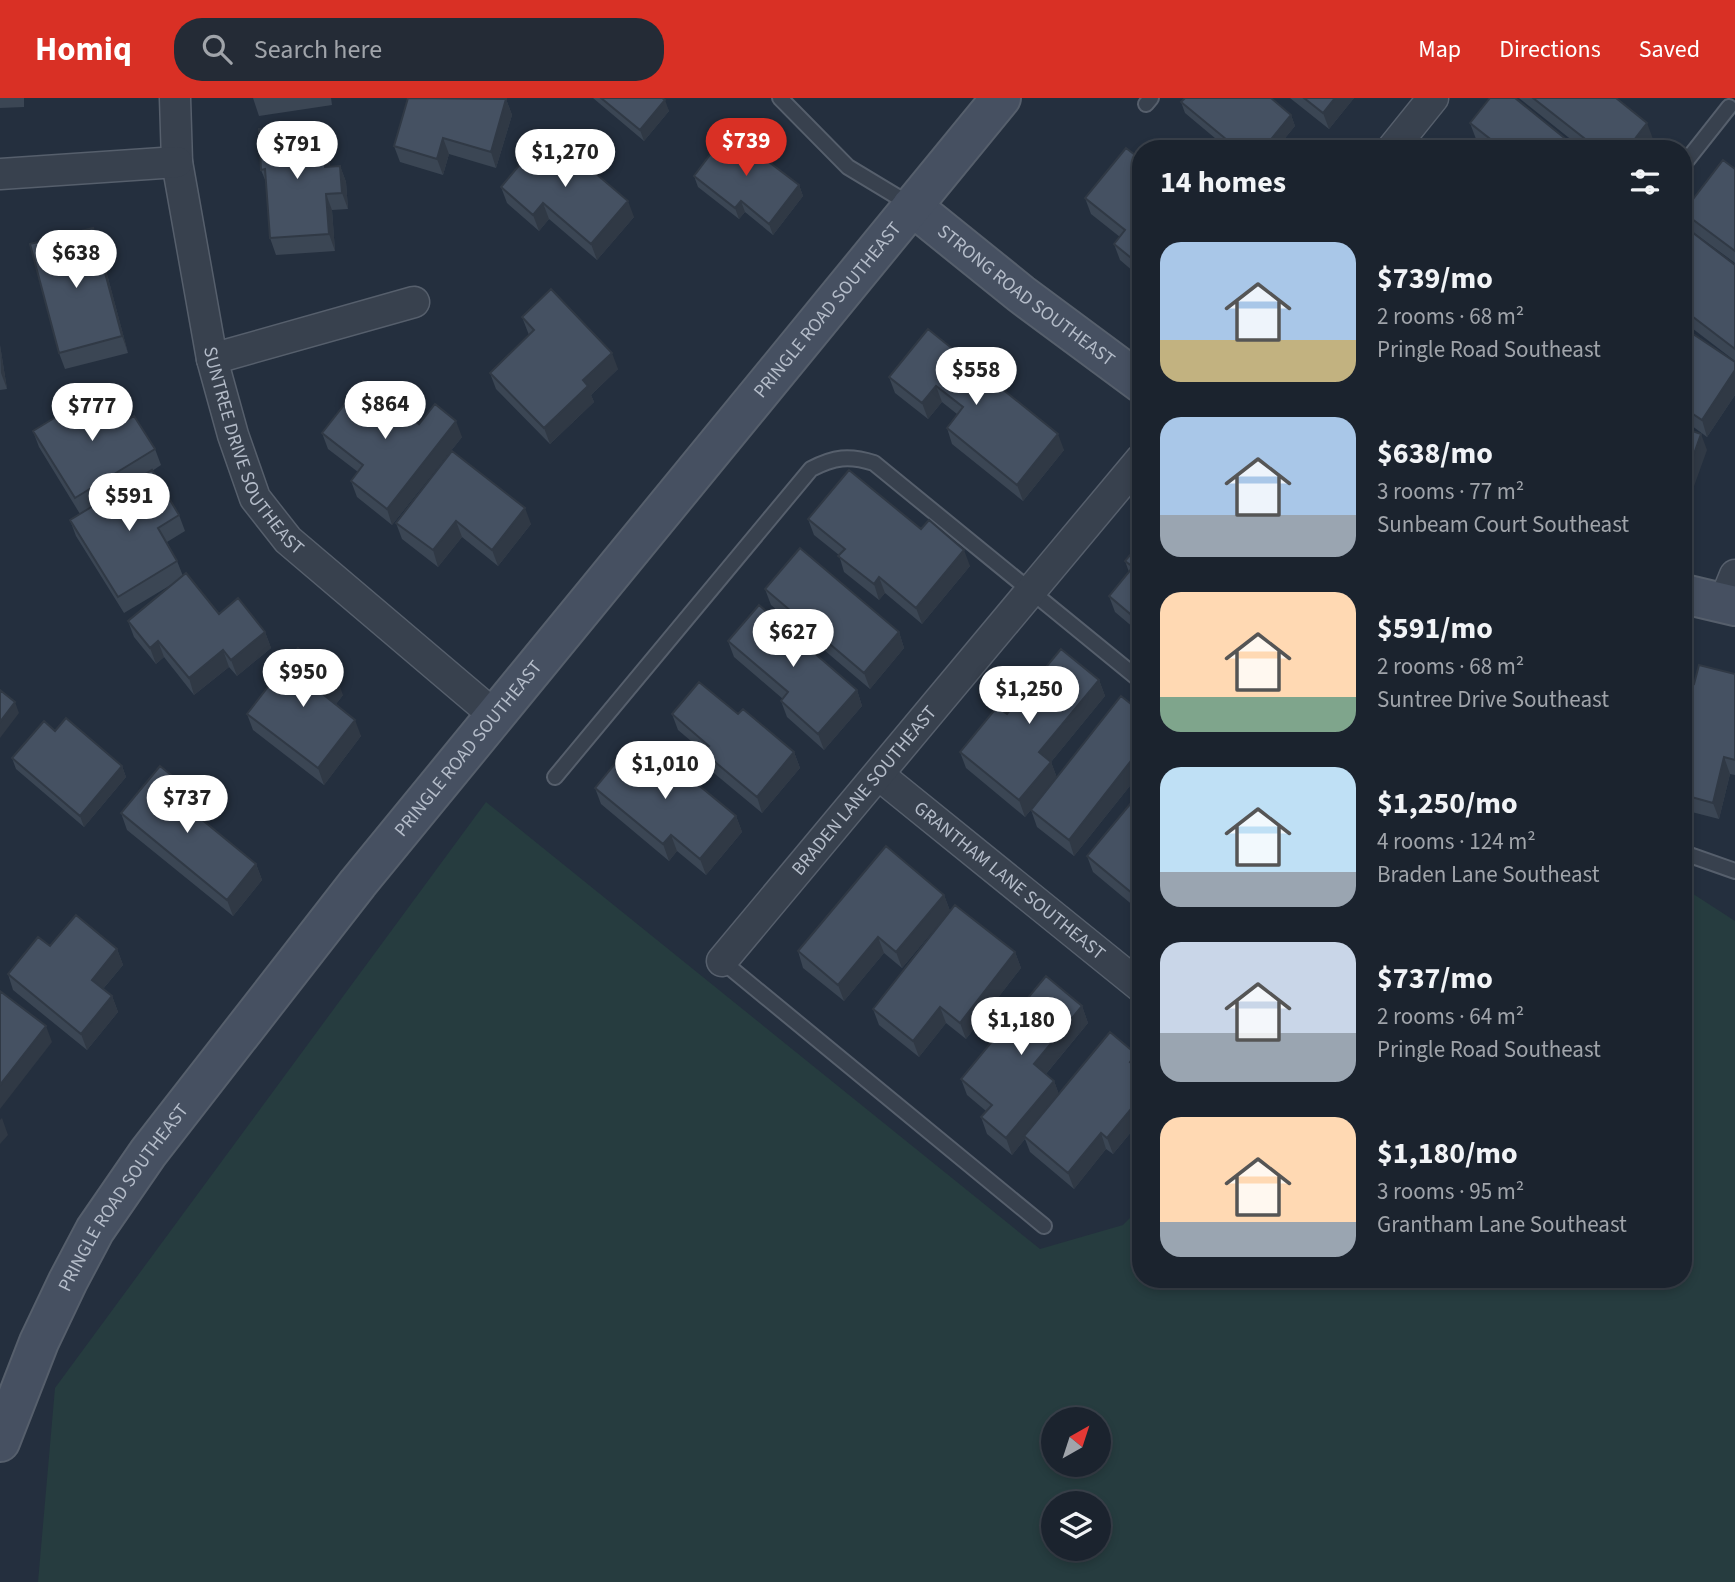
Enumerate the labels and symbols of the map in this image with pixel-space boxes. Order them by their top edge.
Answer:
pin: $739 [705,118,787,178]
pin: $791 [256,122,338,181]
pin: $1,270 [508,130,622,189]
street label: PRINGLE ROAD SOUTHEAST [747,216,908,404]
street label: STRONG ROAD SOUTHEAST [931,218,1121,373]
pin: $638 [35,230,117,290]
street label: SUNTREE DRIVE SOUTHEAST [197,344,310,561]
pin: $558 [935,348,1017,407]
pin: $864 [344,382,426,441]
pin: $777 [51,384,133,443]
pin: $591 [88,474,170,533]
pin: $627 [752,610,834,669]
pin: $950 [262,650,344,709]
street label: PRINGLE ROAD SOUTHEAST [388,655,549,842]
pin: $1,250 [972,666,1086,726]
street label: BRADEN LANE SOUTHEAST [785,700,943,881]
pin: $1,010 [608,742,722,801]
pin: $737 [146,776,228,835]
street label: GRANTHAM LANE SOUTHEAST [908,795,1111,966]
pin: $1,180 [964,998,1078,1057]
street label: PRINGLE ROAD SOUTHEAST [51,1098,195,1296]
north arrow [1041,1407,1111,1477]

